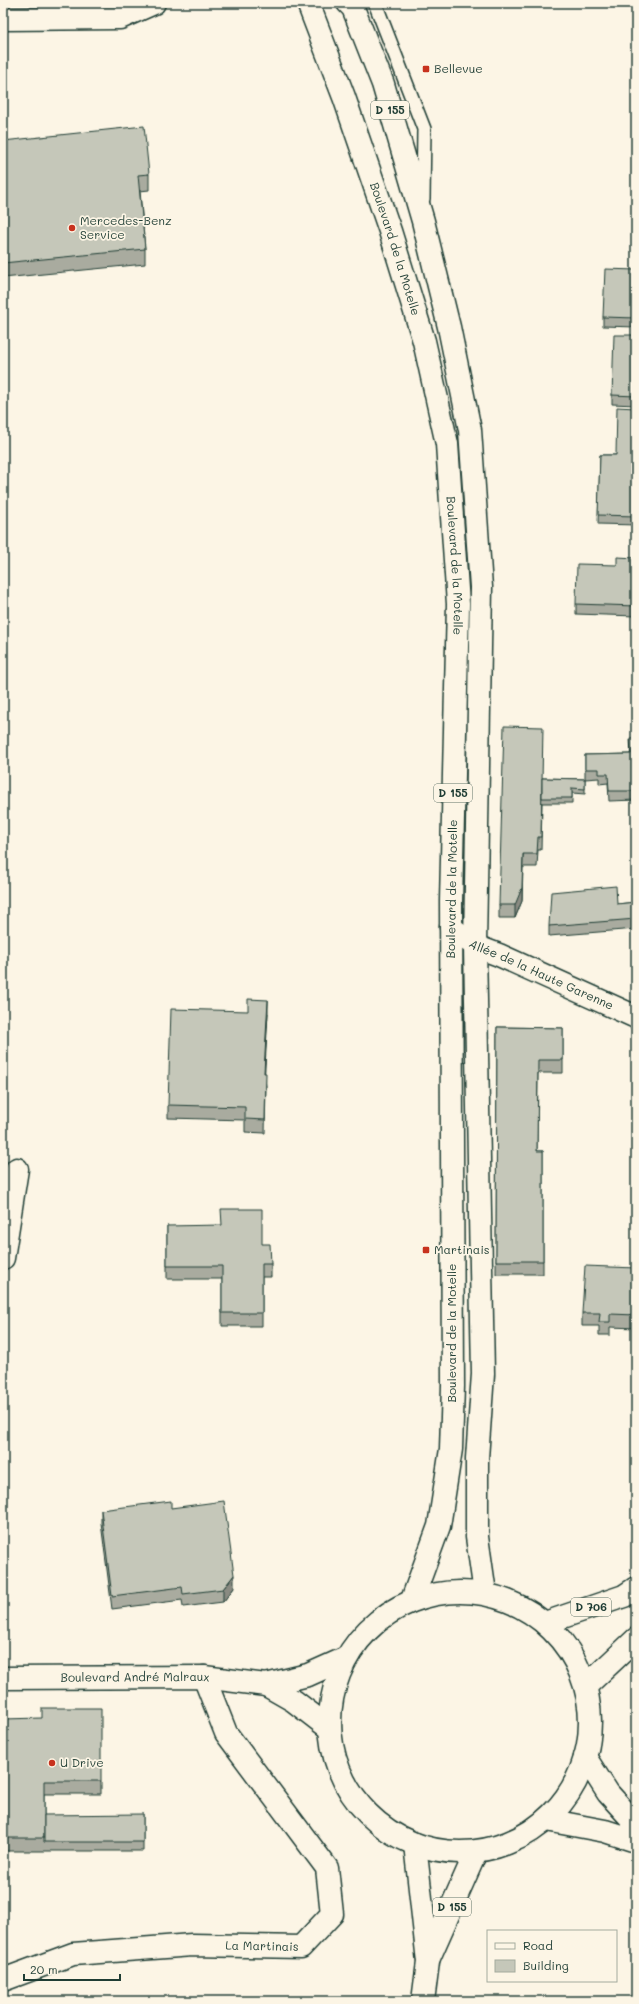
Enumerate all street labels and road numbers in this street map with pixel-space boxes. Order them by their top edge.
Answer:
road number: D 155 [371,101,409,119]
street label: Boulevard de la Motelle [367,180,425,317]
street label: Boulevard de la Motelle [444,496,467,635]
road number: D 155 [434,784,472,802]
street label: Boulevard de la Motelle [442,819,460,959]
street label: Allée de la Haute Garenne [466,935,616,1013]
street label: Boulevard de la Motelle [443,1264,459,1402]
road number: D 706 [571,1598,611,1616]
street label: Boulevard André Malraux [60,1668,211,1685]
road number: D 155 [433,1898,471,1916]
street label: La Martinais [225,1937,299,1954]

